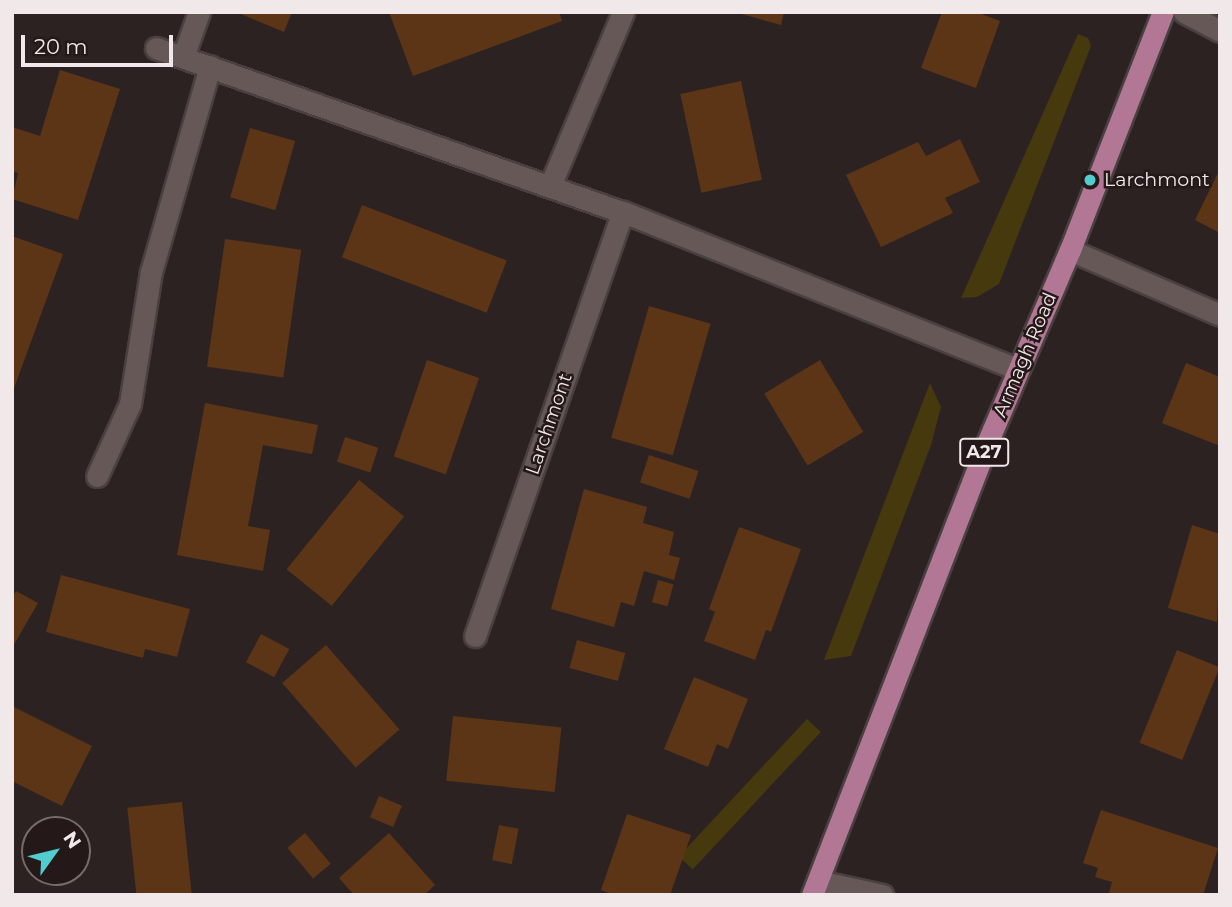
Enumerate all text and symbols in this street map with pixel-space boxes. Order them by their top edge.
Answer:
scale bar [24,21,177,65]
text: 20 m [34,34,88,59]
place label: Larchmont [1104,169,1210,191]
marker: Larchmont [1082,172,1098,188]
street label: Armagh Road [989,289,1061,421]
street label: Larchmont [521,370,577,478]
road number: A27 [958,438,1010,466]
north arrow [21,816,91,886]
text: N [58,827,86,853]

